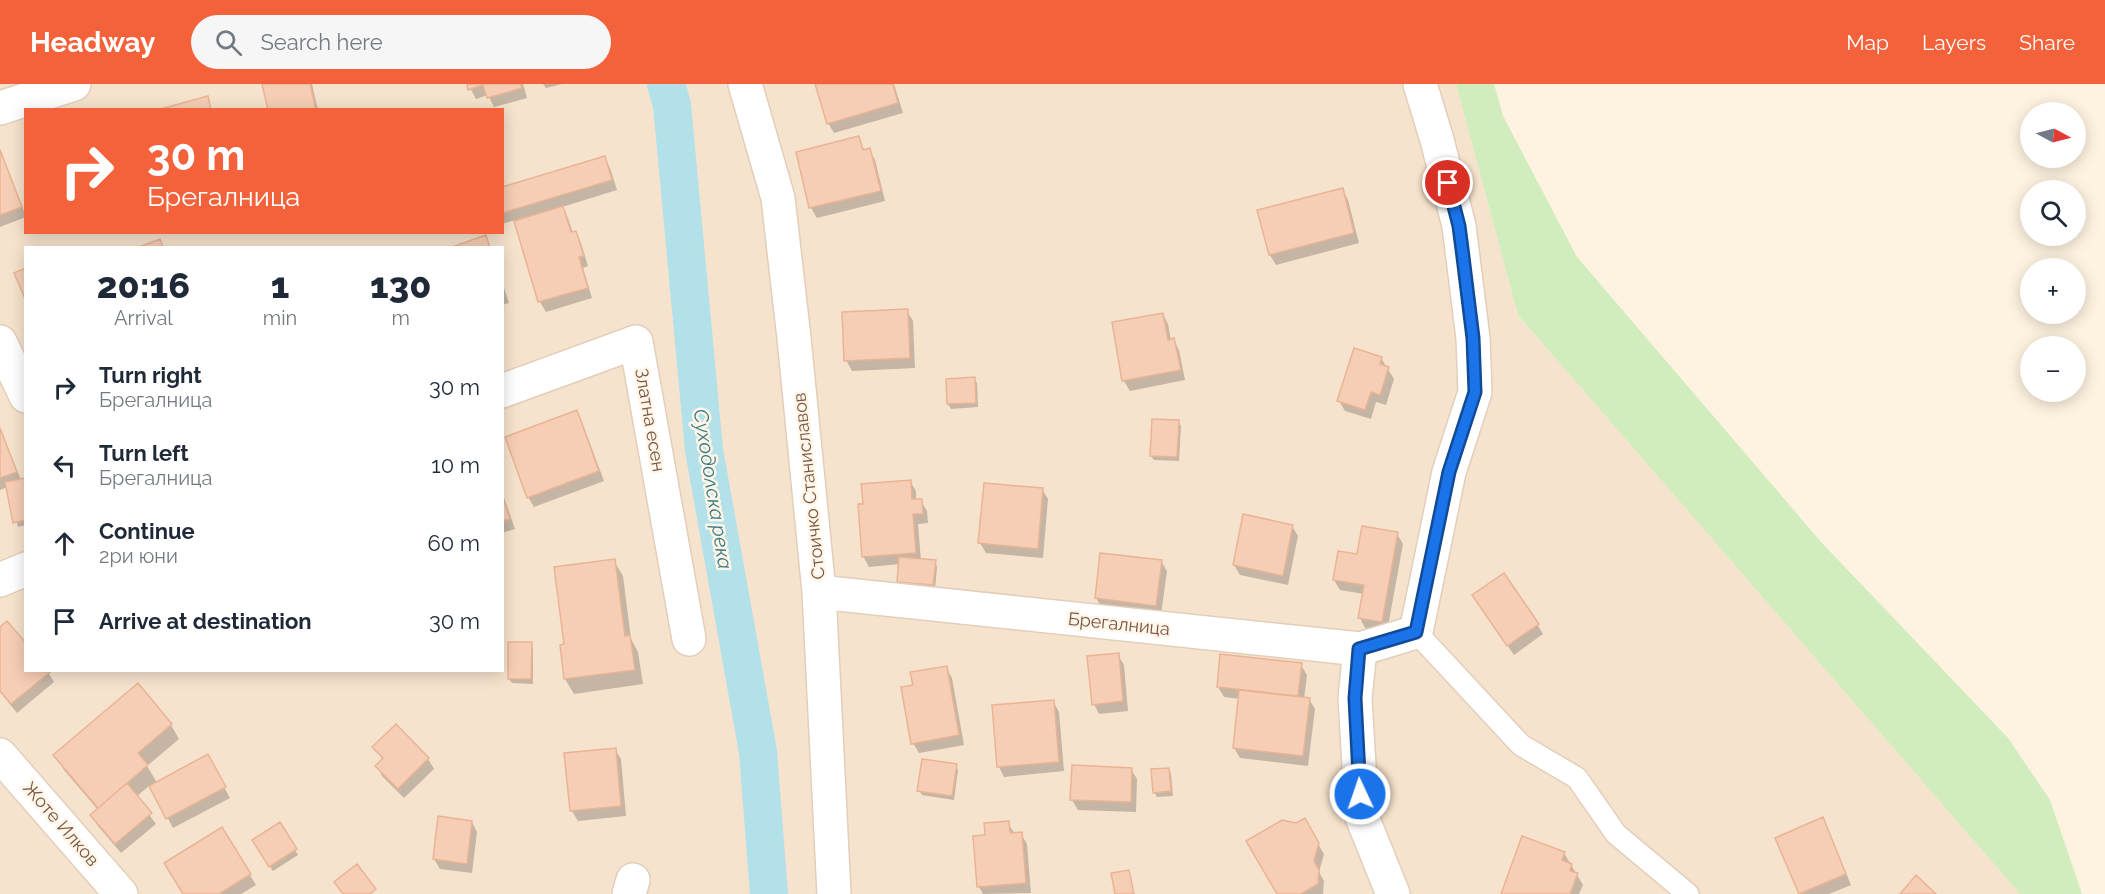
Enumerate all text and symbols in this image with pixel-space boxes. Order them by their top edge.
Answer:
search box [191,15,611,69]
text: Headway [30,26,155,59]
icon: search [212,26,245,59]
text: Search here [260,29,383,55]
text: Map [1846,30,1889,55]
text: Layers [1922,30,1986,55]
text: Share [2019,30,2075,55]
north arrow [2020,102,2086,168]
map controls [2020,102,2086,402]
text: 30 m [147,131,245,180]
icon: right [48,132,126,210]
pin [1422,157,1473,208]
icon: arrive [1431,166,1464,199]
button: search [2020,180,2086,246]
text: Брегалница [147,181,300,212]
button: + [2020,258,2086,324]
text: 20:16 [97,264,190,306]
text: 1 [271,264,289,306]
text: 130 [370,264,431,306]
text: Arrival [114,306,173,330]
text: min [263,306,297,330]
text: m [391,306,410,330]
button: − [2020,336,2086,402]
text: Turn right [99,362,202,388]
street label: Златна есен [631,367,670,473]
icon: right [48,371,81,404]
text: 30 m [429,374,480,400]
text: Брегалница [99,388,213,412]
street label: Стоичко Станиславов [788,392,829,580]
water label: Суходолска река [688,407,738,571]
text: Turn left [99,440,189,466]
icon: left [48,449,81,482]
text: 10 m [431,452,480,478]
text: Брегалница [99,466,213,490]
text: Continue [99,518,195,544]
icon: ahead [48,527,81,560]
text: 60 m [427,530,480,556]
text: 2ри юни [99,544,178,568]
icon: arrive [48,605,81,638]
text: Arrive at destination [99,608,312,634]
text: 30 m [429,608,480,634]
street label: Брегалница [1067,608,1171,639]
position arrow [1328,762,1392,826]
street label: Жоте Илков [19,777,104,870]

